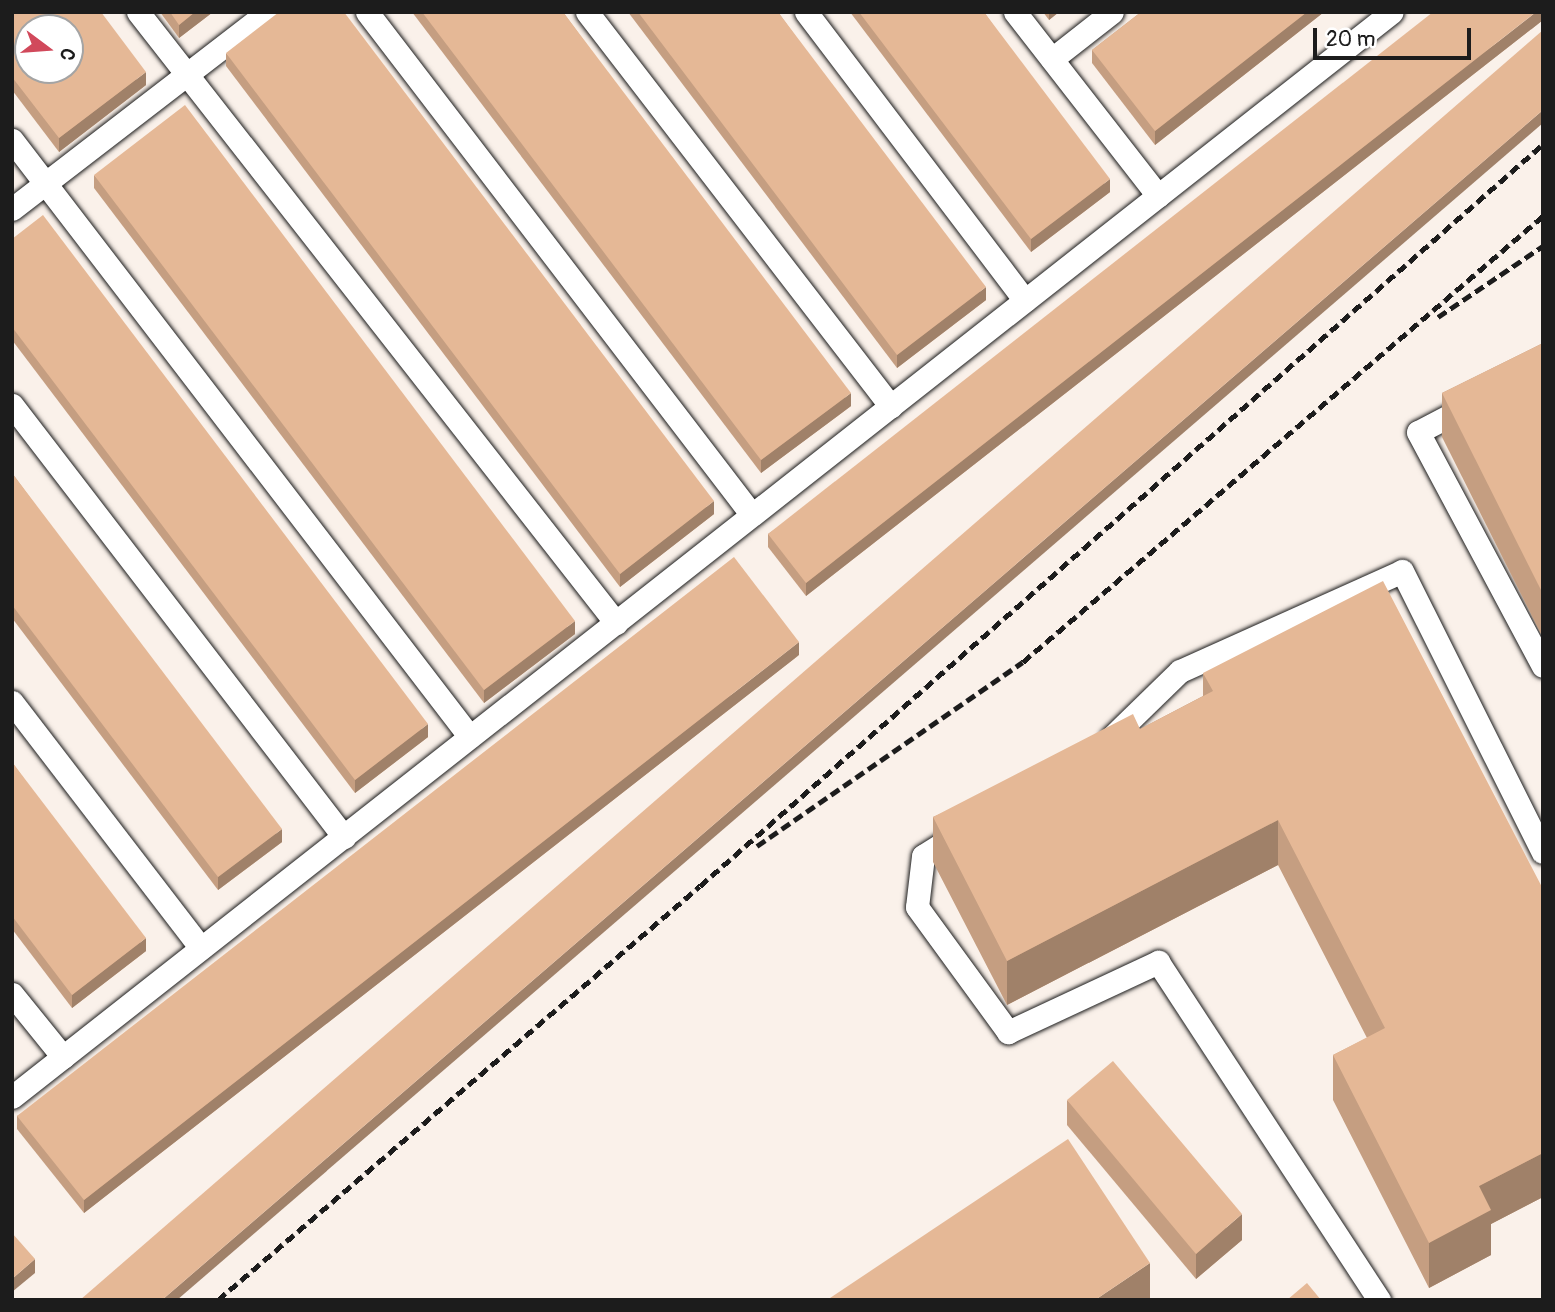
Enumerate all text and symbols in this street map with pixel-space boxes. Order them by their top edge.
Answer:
north arrow [14,14,84,84]
scale bar [1317,14,1474,58]
text: 20 m [1326,26,1375,53]
text: С [54,45,80,63]

